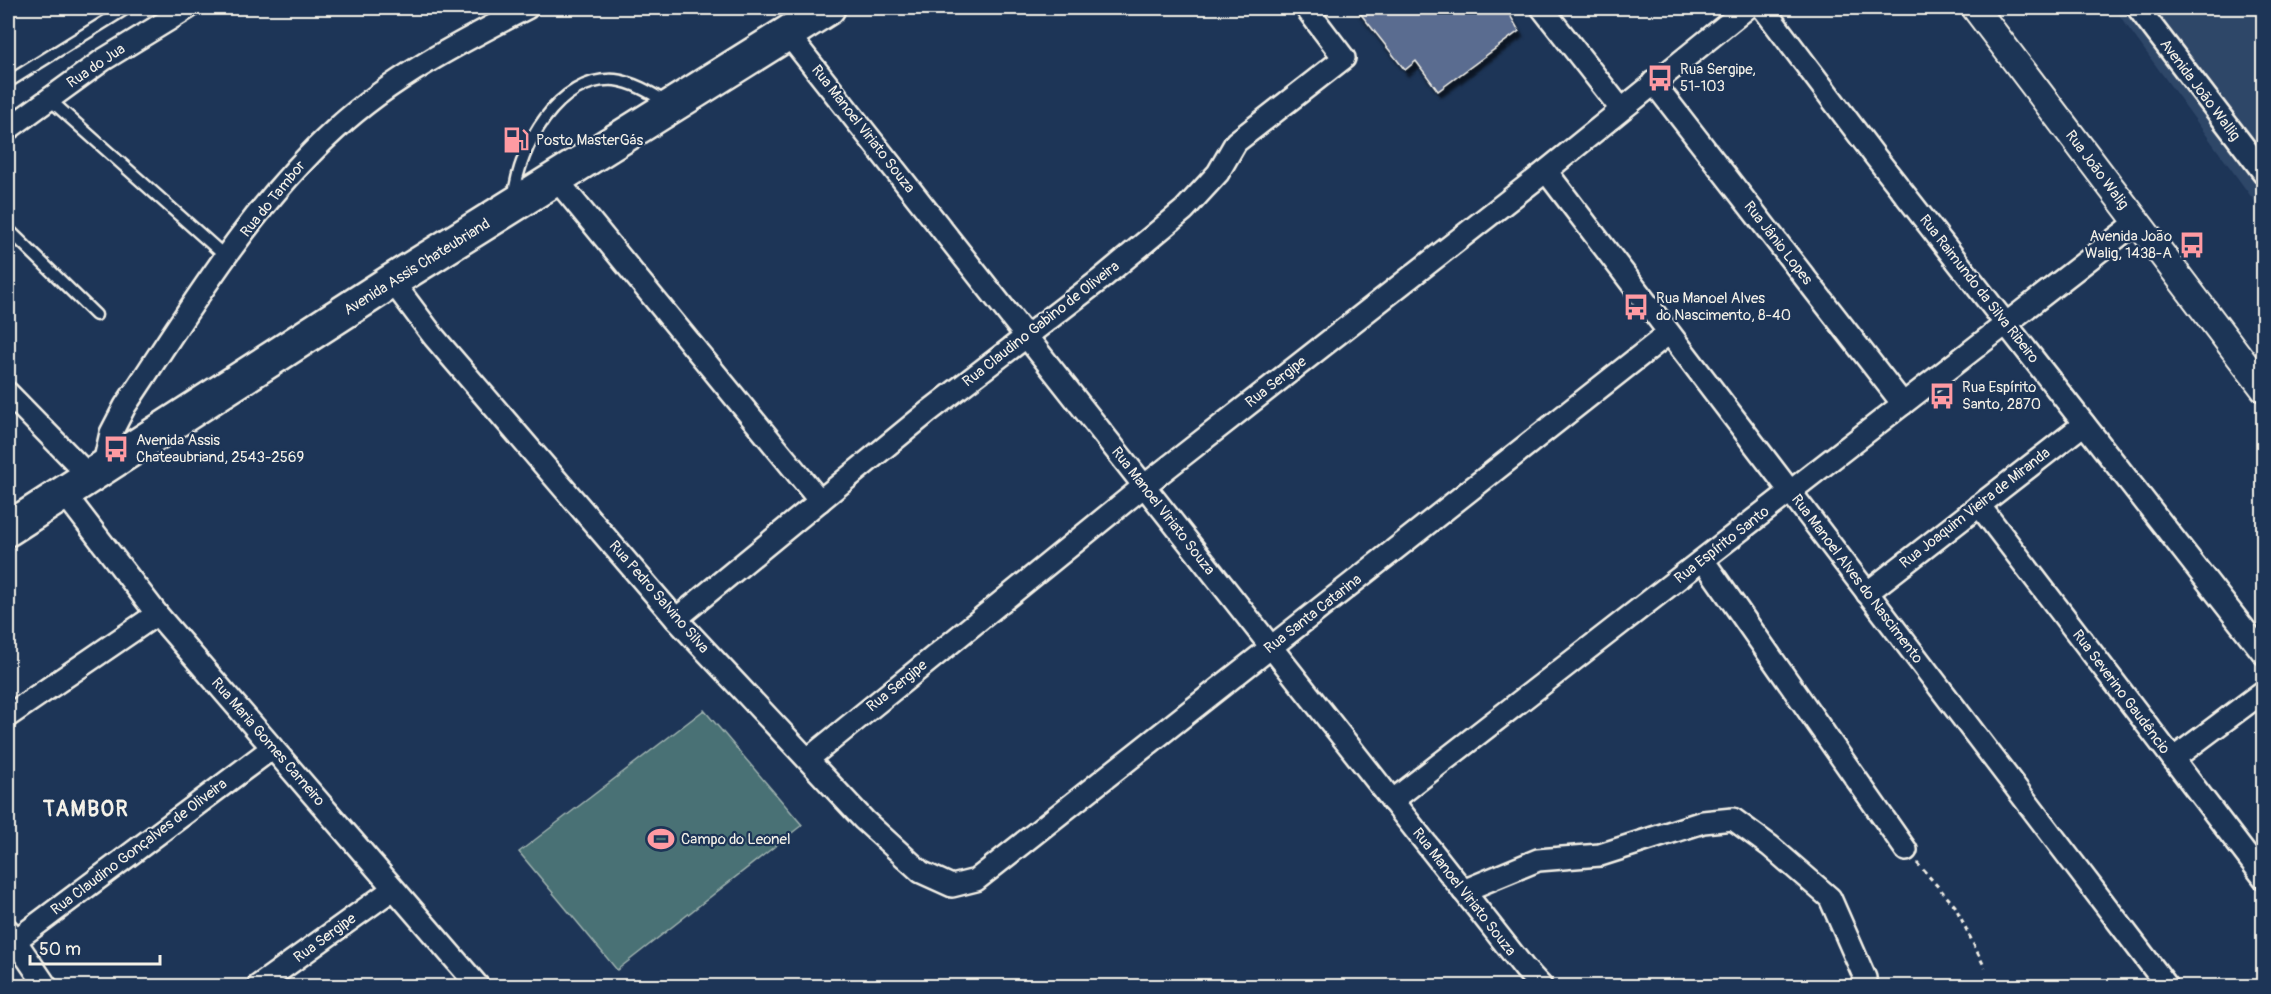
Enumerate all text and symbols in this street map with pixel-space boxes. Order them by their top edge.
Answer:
street label: Avenida João Wallig [2155,35,2245,145]
street label: Rua do Jua [63,40,129,92]
place label: Rua Sergipe, 51-103 [1680,60,1756,96]
street label: Rua Manoel Viriato Souza [807,61,919,197]
bus stop icon: Rua Sergipe, 51-103 [1645,63,1675,93]
fuel station icon: Posto MasterGás [501,125,531,155]
street label: Rua João Walig [2061,127,2133,213]
place label: Posto MasterGás [536,131,644,150]
street label: Rua do Tambor [236,156,310,241]
street label: Rua Jânio Lopes [1739,197,1817,289]
street label: Rua Raimundo da Silva Ribeiro [1915,211,2043,367]
street label: Avenida Assis Chateubriand [340,214,494,320]
place label: Avenida João Walig, 1438-A [2085,227,2172,263]
bus stop icon: Avenida João Walig, 1438-A [2177,230,2207,260]
street label: Rua Claudino Gabino de Oliveira [959,257,1123,391]
place label: Rua Manoel Alves do Nascimento, 8-40 [1656,289,1791,325]
bus stop icon: Rua Manoel Alves do Nascimento, 8-40 [1621,292,1651,322]
street label: Rua Sergipe [1242,352,1311,412]
place label: Rua Espírito Santo, 2870 [1962,378,2041,414]
bus stop icon: Rua Espírito Santo, 2870 [1927,381,1957,411]
place label: Avenida Assis Chateaubriand, 2543-2569 [136,431,304,467]
bus stop icon: Avenida Assis Chateaubriand, 2543-2569 [101,434,131,464]
street label: Rua Manoel Viriato Souza [1107,443,1219,579]
street label: Rua Joaquim Vieira de Miranda [1896,443,2054,573]
street label: Rua Manoel Alves do Nascimento [1787,491,1927,667]
street label: Rua Espírito Santo [1671,502,1773,588]
street label: Rua Pedro Salvino Silva [605,537,713,657]
street label: Rua Santa Catarina [1260,570,1366,658]
street label: Rua Severino Gaudêncio [2068,626,2174,758]
street label: Rua Sergipe [863,655,932,716]
street label: Rua Maria Gomes Carneiro [207,674,329,810]
street label: Rua Claudino Gonçalves de Oliveira [47,774,231,920]
district label: TAMBOR [42,796,129,823]
sports icon: Campo do Leonel [646,824,676,854]
street label: Rua Manoel Viriato Souza [1408,824,1520,960]
place label: Campo do Leonel [681,830,791,849]
street label: Rua Sergipe [290,909,360,967]
scale bar [30,928,160,966]
text: 50 m [39,938,81,961]

